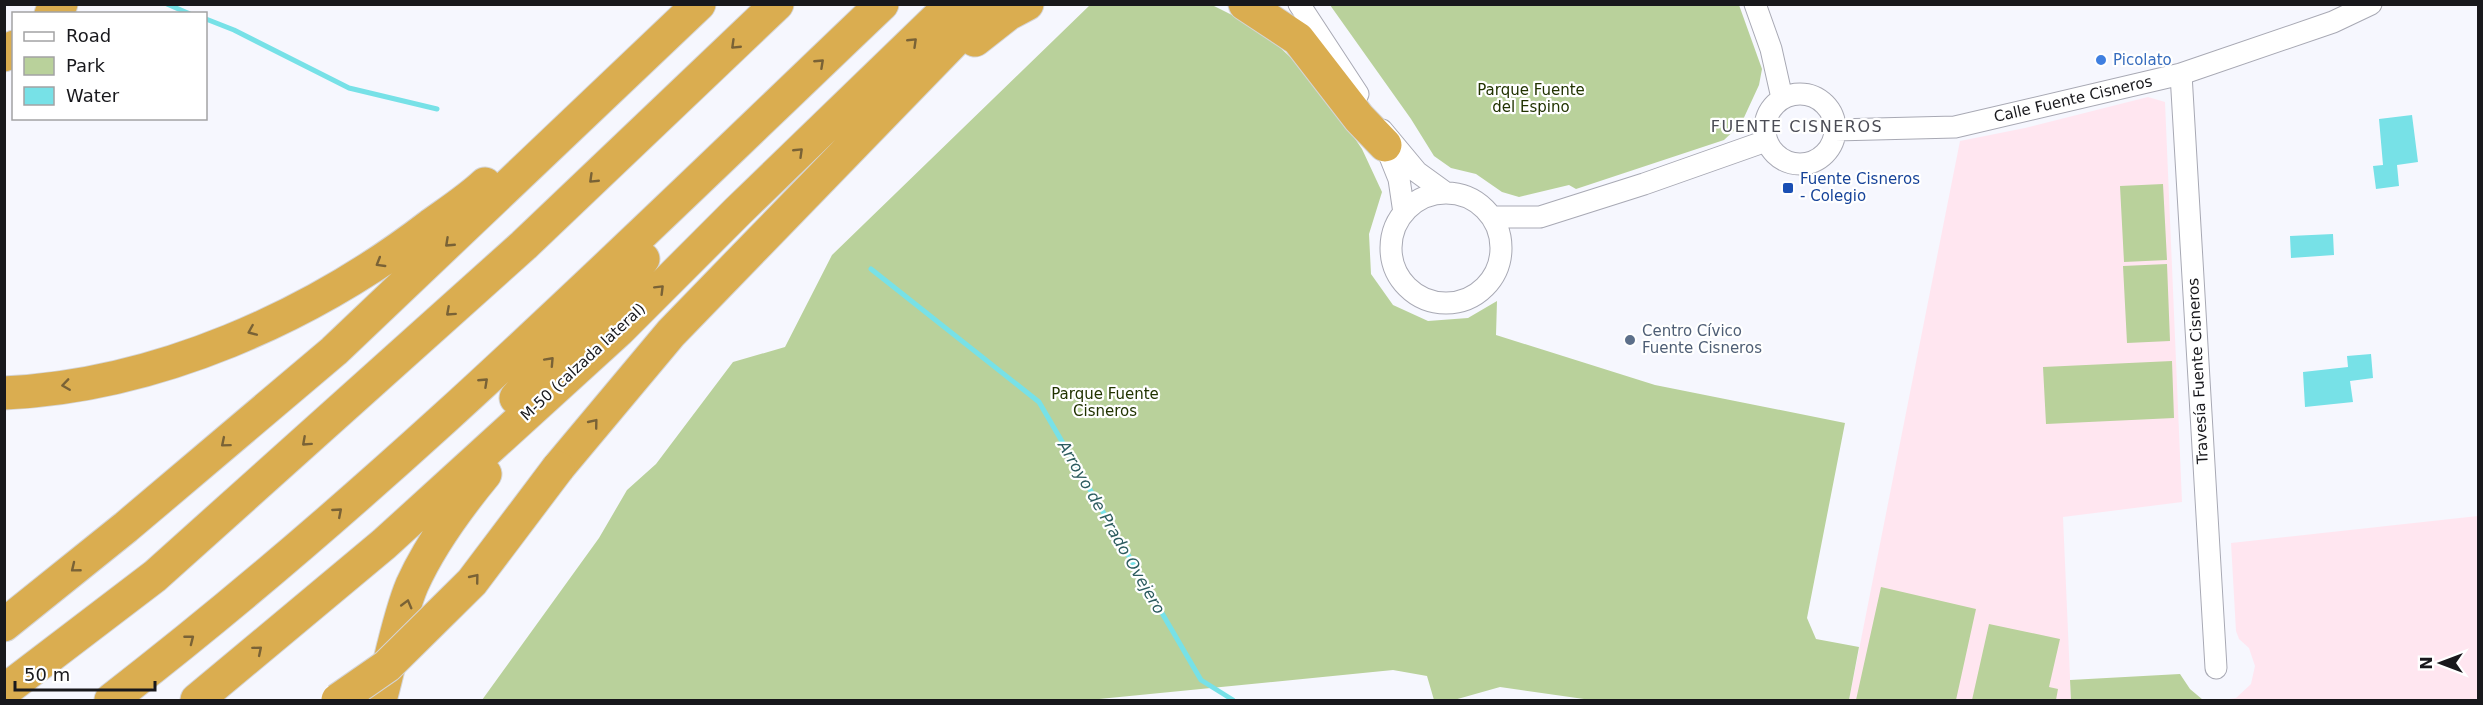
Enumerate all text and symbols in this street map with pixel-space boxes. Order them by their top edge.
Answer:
legend [12,12,207,120]
text: Road [66,25,111,46]
one-way arrow [731,38,741,49]
one-way arrow [907,38,917,49]
place label: Picolato [2113,51,2172,69]
marker: Picolato [2094,53,2108,67]
text: Park [66,55,105,76]
one-way arrow [813,59,824,70]
street label: Calle Fuente Cisneros [1992,72,2154,126]
park label: Parque Fuente del Espino [1477,81,1585,116]
text: Water [66,85,120,106]
district label: FUENTE CISNEROS [1711,117,1883,136]
one-way arrow [793,148,803,159]
place label: Fuente Cisneros - Colegio [1800,170,1920,205]
one-way arrow [590,172,600,183]
marker: Fuente Cisneros - Colegio [1781,181,1795,195]
one-way arrow [446,236,456,247]
one-way arrow [376,255,386,267]
street label: Travesía Fuente Cisneros [2184,277,2212,466]
one-way arrow [653,285,664,296]
street label: M-50 (calzada lateral) [517,299,649,425]
one-way arrow [447,305,457,316]
place label: Centro Cívico Fuente Cisneros [1642,322,1762,357]
one-way arrow [247,323,258,335]
marker: Centro Cívico Fuente Cisneros [1623,333,1637,347]
one-way arrow [543,358,554,368]
one-way arrow [477,378,487,389]
one-way arrow [61,379,70,391]
park label: Parque Fuente Cisneros [1051,385,1159,420]
one-way arrow [587,419,598,430]
one-way arrow [302,435,312,446]
one-way arrow [221,436,232,447]
water label: Arroyo de Prado Ovejero [1054,436,1169,617]
one-way arrow [331,508,342,519]
one-way arrow [71,560,82,571]
one-way arrow [468,574,479,585]
one-way arrow [400,599,412,610]
north arrow [2411,633,2471,693]
one-way arrow [184,636,195,647]
one-way arrow [251,646,262,657]
scale bar [15,654,154,692]
text: N [2417,656,2436,670]
text: 50 m [24,664,70,685]

